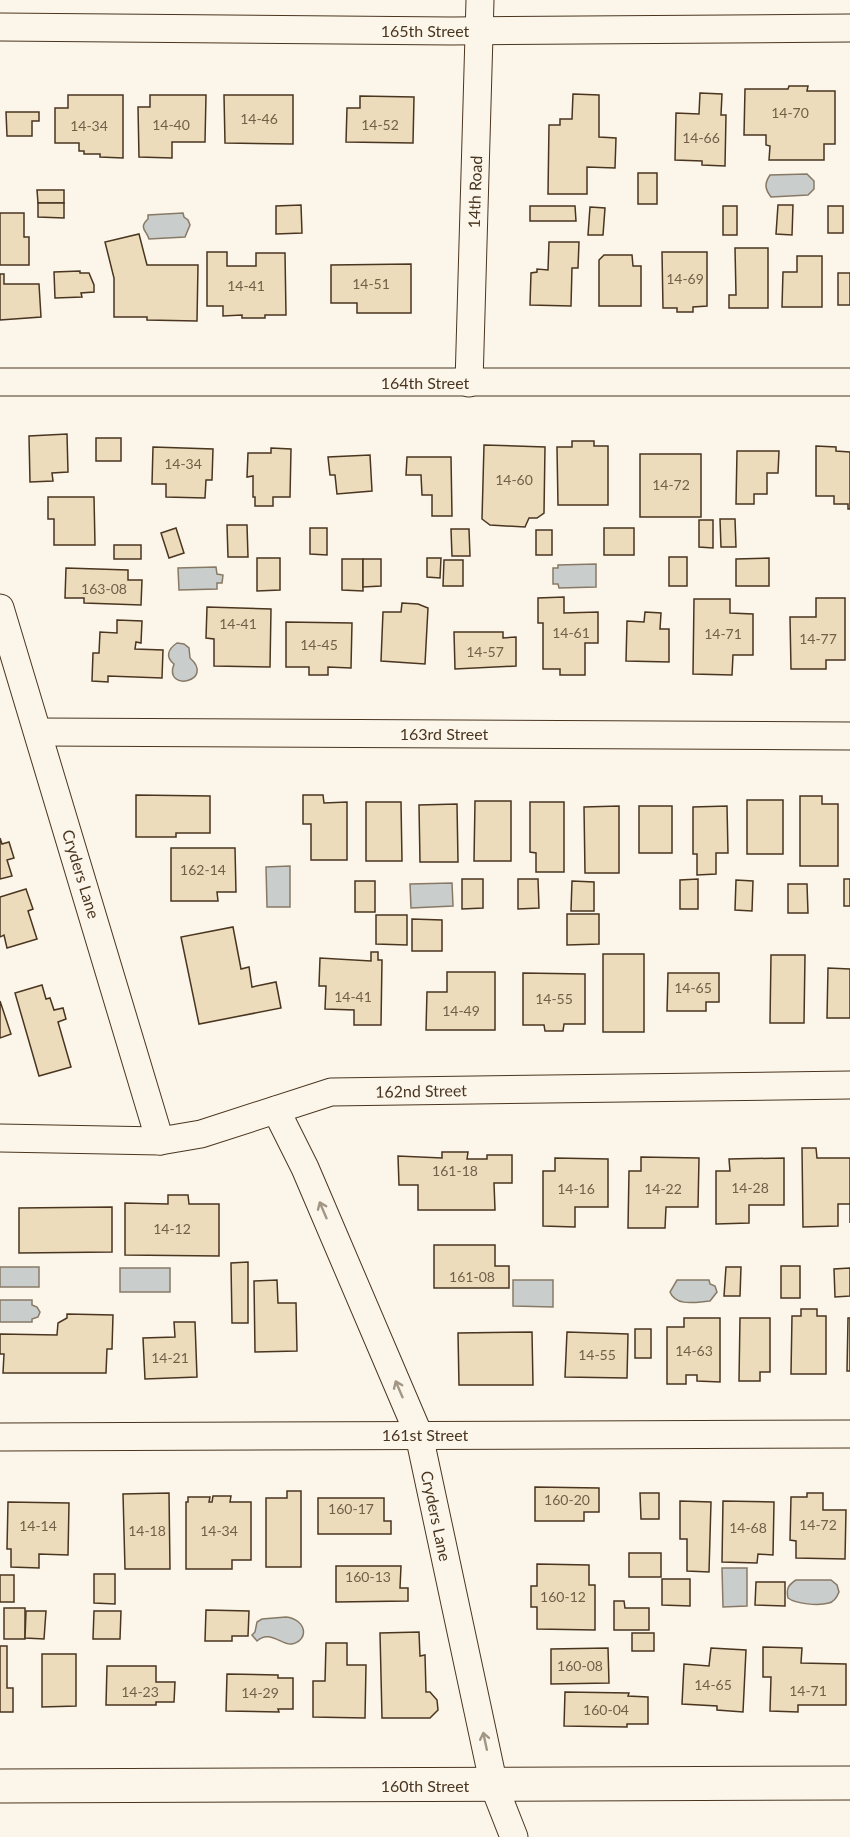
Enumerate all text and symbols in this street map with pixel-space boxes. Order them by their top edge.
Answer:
street label: 165th Street [381,21,470,40]
house number: 14-70 [771,104,809,121]
house number: 14-46 [240,110,278,127]
house number: 14-40 [152,116,190,133]
house number: 14-52 [361,116,399,133]
house number: 14-34 [70,117,108,134]
house number: 14-66 [682,129,720,146]
street label: 14th Road [464,155,485,229]
house number: 14-69 [666,270,704,287]
house number: 14-51 [352,275,390,292]
house number: 14-41 [227,277,265,294]
street label: 164th Street [381,373,470,392]
house number: 14-34 [164,455,202,472]
house number: 14-60 [495,471,533,488]
house number: 14-72 [652,476,690,493]
house number: 163-08 [81,580,127,597]
house number: 14-41 [219,615,257,632]
house number: 14-61 [552,624,590,641]
house number: 14-71 [704,625,742,642]
house number: 14-77 [799,630,837,647]
house number: 14-45 [300,636,338,653]
house number: 14-57 [466,643,504,660]
street label: 163rd Street [400,724,489,743]
street label: Cryders Lane [59,827,104,921]
house number: 162-14 [180,861,226,878]
house number: 14-65 [674,979,712,996]
house number: 14-41 [334,988,372,1005]
house number: 14-55 [535,990,573,1007]
house number: 14-49 [442,1002,480,1019]
street label: 162nd Street [375,1080,467,1101]
house number: 161-18 [432,1162,478,1179]
house number: 14-28 [731,1179,769,1196]
house number: 14-16 [557,1180,595,1197]
house number: 14-22 [644,1180,682,1197]
one-way arrow [317,1201,328,1219]
house number: 14-12 [153,1220,191,1237]
house number: 161-08 [449,1268,495,1285]
house number: 14-63 [675,1342,713,1359]
house number: 14-55 [578,1346,616,1363]
house number: 14-21 [151,1349,189,1366]
one-way arrow [393,1380,404,1399]
street label: 161st Street [382,1425,469,1444]
street label: Cryders Lane [418,1469,455,1563]
house number: 160-20 [544,1491,590,1508]
house number: 160-17 [328,1500,374,1517]
house number: 14-72 [799,1516,837,1533]
house number: 14-14 [19,1517,57,1534]
house number: 14-68 [729,1519,767,1536]
house number: 14-18 [128,1522,166,1539]
house number: 14-34 [200,1522,238,1539]
house number: 160-13 [345,1568,391,1585]
house number: 160-12 [540,1588,586,1605]
house number: 160-08 [557,1657,603,1674]
house number: 14-65 [694,1676,732,1693]
house number: 14-71 [789,1682,827,1699]
house number: 14-23 [121,1683,159,1700]
house number: 14-29 [241,1684,279,1701]
house number: 160-04 [583,1701,629,1718]
one-way arrow [479,1732,490,1751]
street label: 160th Street [381,1776,470,1795]

